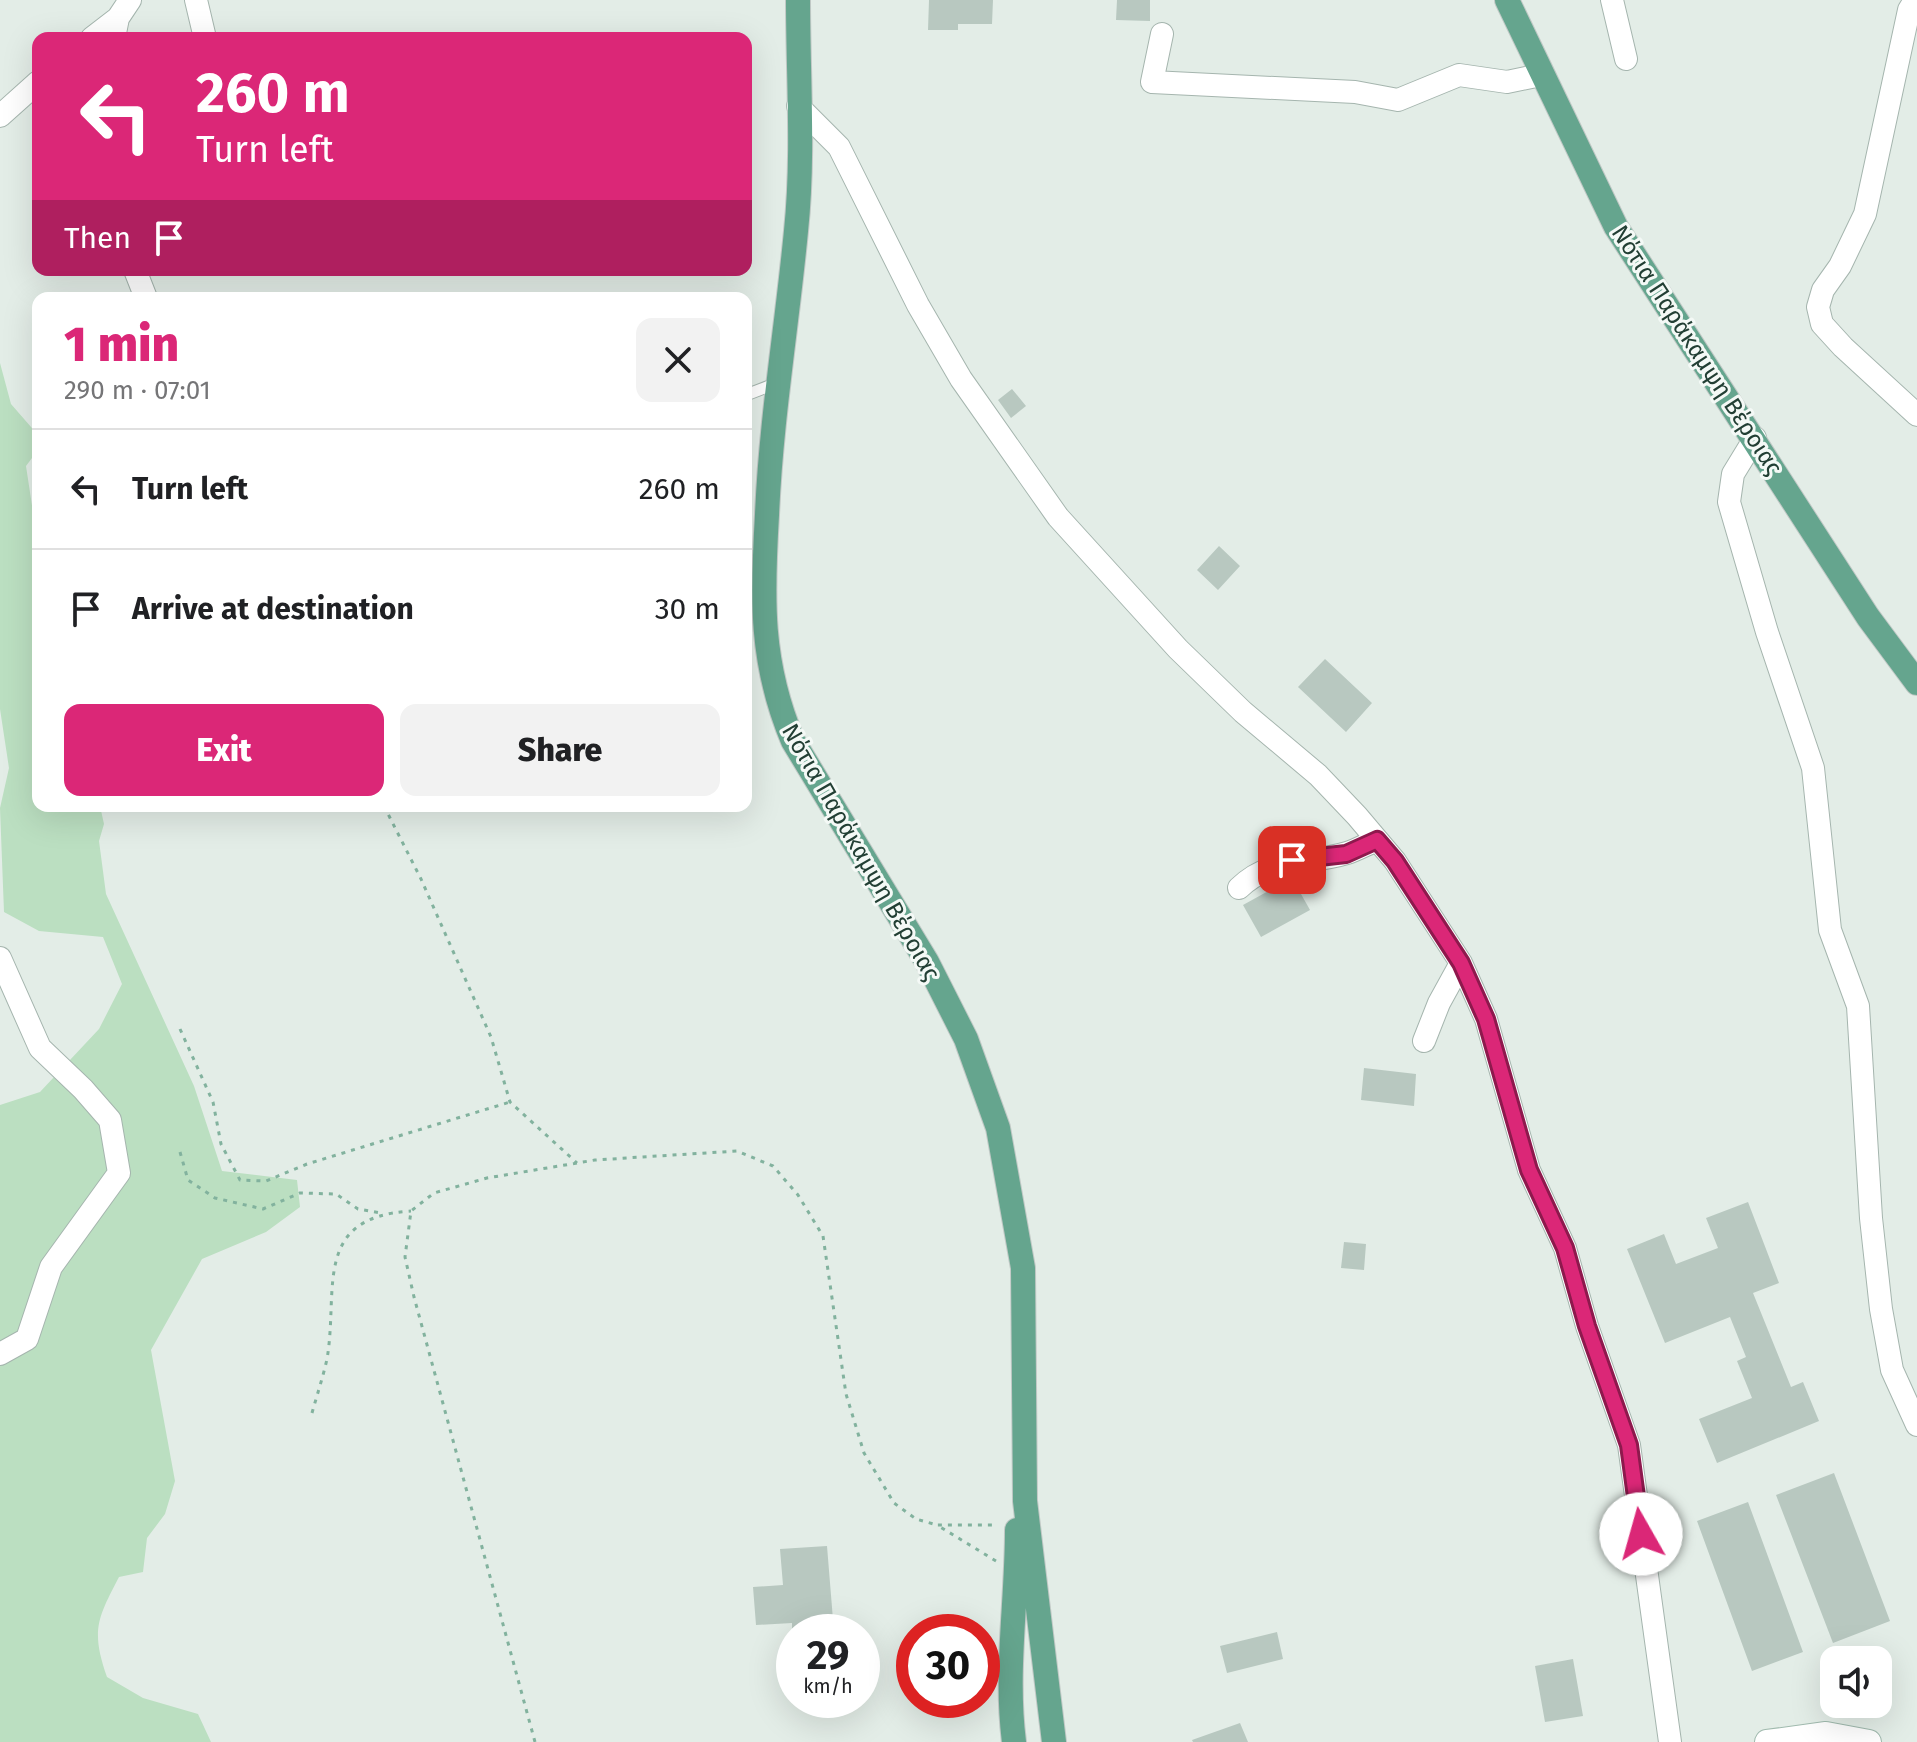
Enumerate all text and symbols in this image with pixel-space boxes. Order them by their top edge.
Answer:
text: 260 m [196,60,350,127]
icon: left [64,64,168,168]
text: Turn left [196,128,334,172]
icon: arrive [147,216,191,260]
text: Then [64,220,131,256]
street label: Νότια Παράκαμψη Βέροιας [1606,220,1788,480]
text: 1 min [64,316,179,374]
button: close [636,318,720,402]
text: 290 m · 07:01 [64,375,211,406]
icon: left [64,467,108,511]
text: Turn left [132,471,248,507]
text: 260 m [639,471,720,507]
icon: arrive [64,587,108,631]
text: Arrive at destination [132,591,414,627]
text: 30 m [655,591,720,627]
button: Exit [64,704,384,796]
button: Share [400,704,720,796]
street label: Νότια Παράκαμψη Βέροιας [776,719,946,985]
pin [1258,826,1326,894]
icon: arrive [1270,838,1314,882]
position arrow [1599,1492,1683,1576]
speed limit sign: 30 [896,1614,1000,1718]
text: 29 [807,1632,849,1680]
map controls [1820,1646,1892,1718]
button: sound [1820,1646,1892,1718]
text: km/h [803,1674,853,1698]

